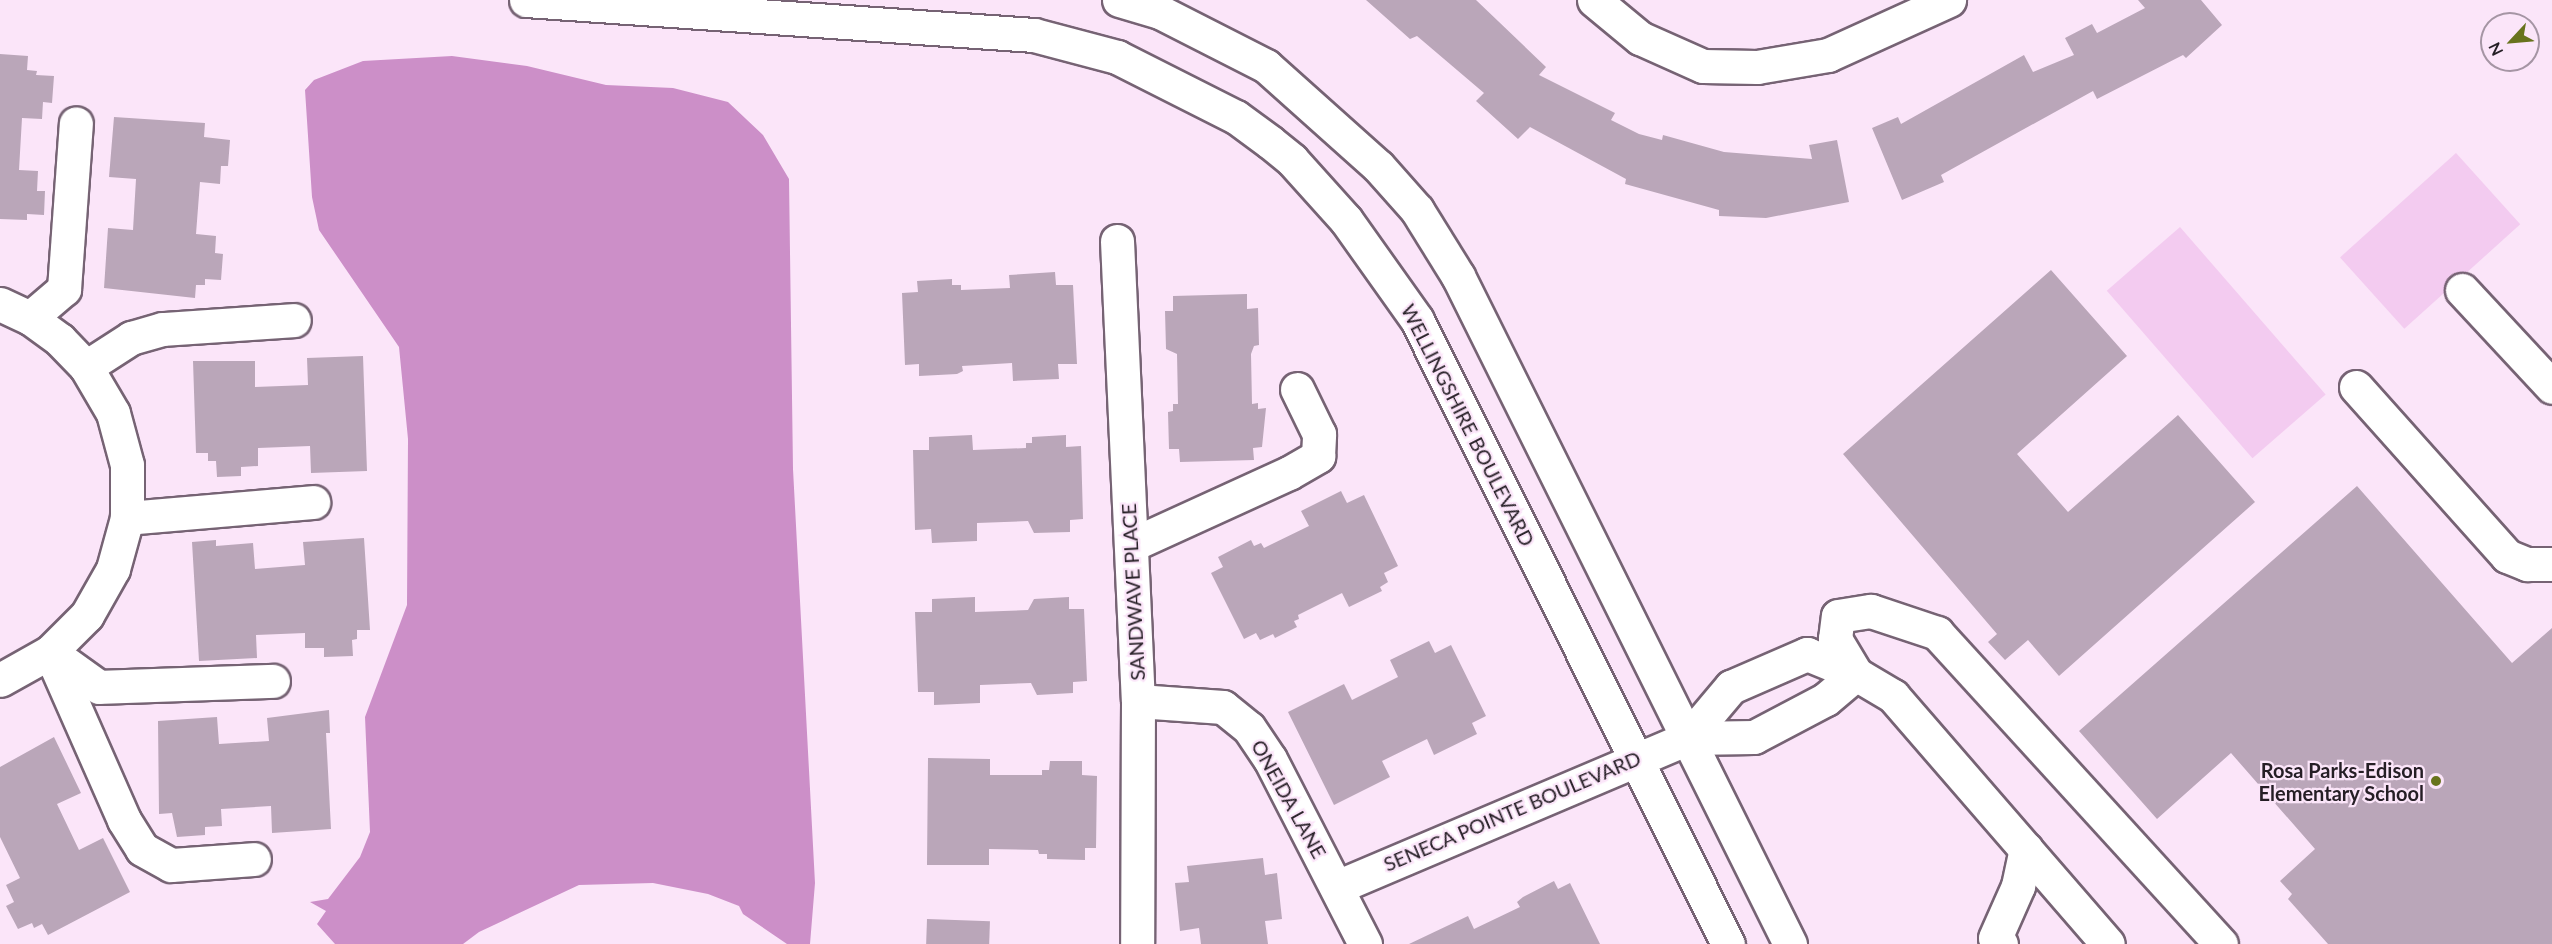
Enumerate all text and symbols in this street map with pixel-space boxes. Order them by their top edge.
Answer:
north arrow [2480,12,2540,72]
text: N [2484,40,2506,59]
street label: WELLINGSHIRE BOULEVARD [1396,300,1540,550]
street label: SANDWAVE PLACE [1116,503,1150,681]
street label: ONEIDA LANE [1246,735,1332,863]
street label: SENECA POINTE BOULEVARD [1380,746,1644,876]
place label: Rosa Parks-Edison Elementary School [2258,758,2424,805]
marker: Rosa Parks-Edison Elementary School [2429,774,2443,788]

